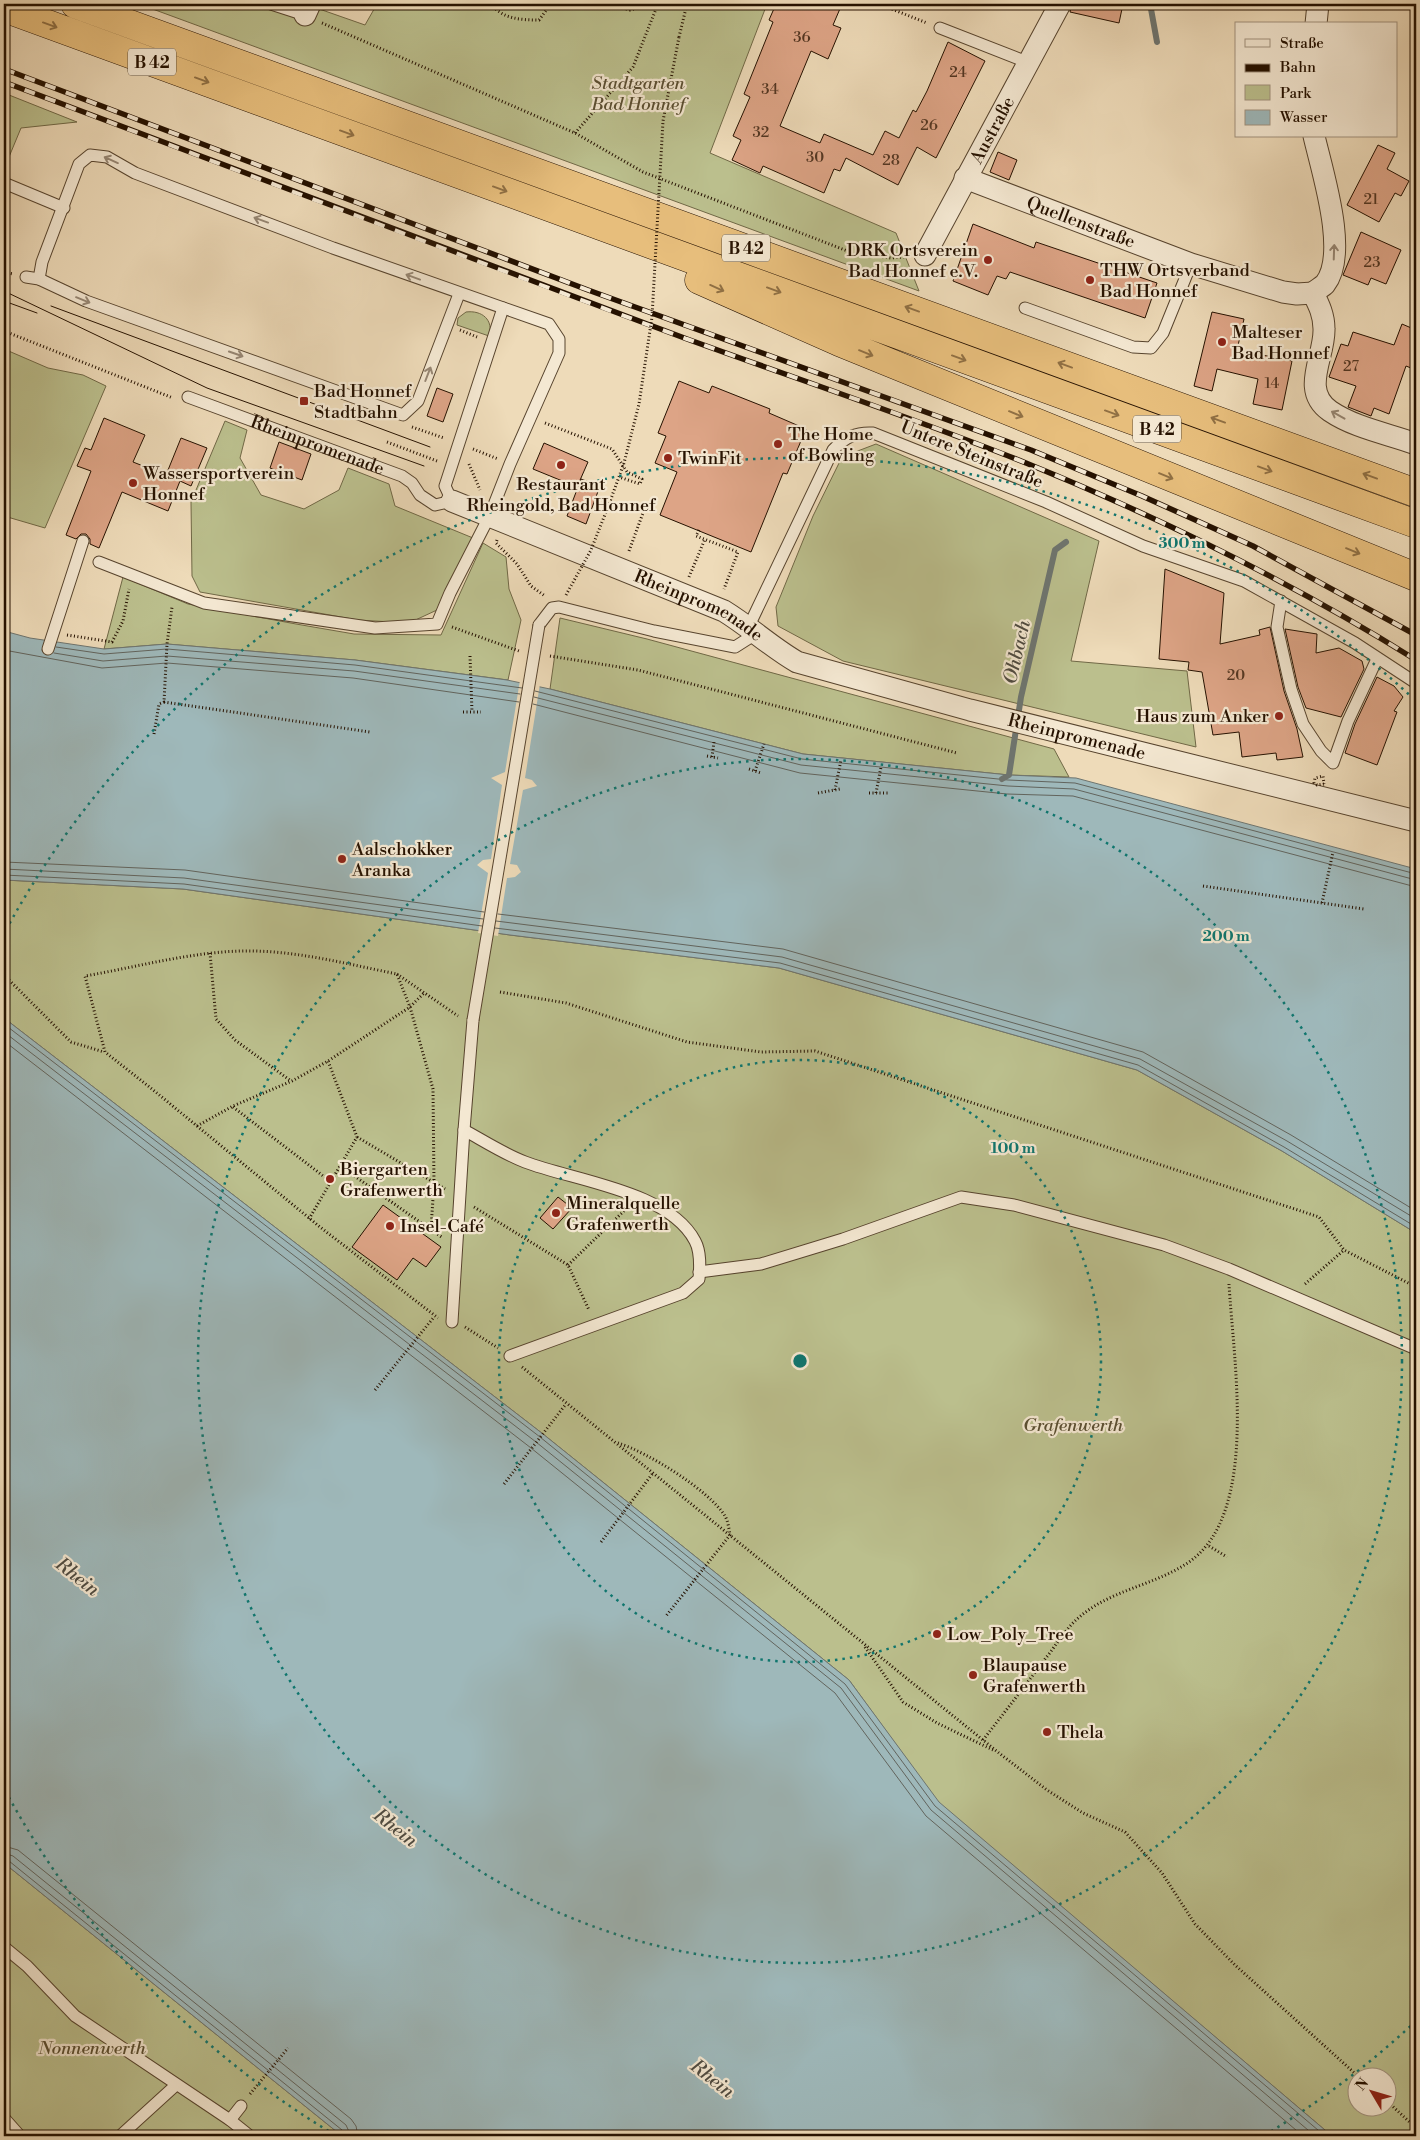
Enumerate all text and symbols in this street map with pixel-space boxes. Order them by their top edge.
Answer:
one-way arrow [41,21,57,30]
legend [1235,22,1398,138]
house number: 36 [793,28,811,47]
text: Straße [1280,34,1324,53]
road number: B 42 [128,48,176,76]
text: Bahn [1279,58,1316,77]
house number: 24 [949,63,967,82]
park label: Stadtgarten Bad Honnef [590,72,689,116]
one-way arrow [194,76,209,85]
house number: 34 [761,80,779,99]
text: Park [1280,84,1312,103]
street label: Austraße [965,93,1020,169]
text: Wasser [1279,108,1328,127]
house number: 26 [920,116,938,135]
house number: 32 [753,123,769,142]
one-way arrow [339,129,354,138]
house number: 30 [806,148,824,167]
house number: 28 [882,151,900,170]
one-way arrow [104,154,119,164]
one-way arrow [491,185,507,194]
house number: 21 [1363,190,1379,209]
street label: Quellenstraße [1023,191,1138,254]
one-way arrow [254,215,270,224]
road number: B 42 [722,234,770,262]
place label: DRK Ortsverein Bad Honnef e.V. [847,239,978,283]
one-way arrow [1329,245,1338,261]
house number: 23 [1364,253,1380,272]
marker: DRK Ortsverein Bad Honnef e.V. [982,254,994,266]
place label: THW Ortsverband Bad Honnef [1099,259,1251,303]
one-way arrow [406,272,422,281]
marker: THW Ortsverband Bad Honnef [1084,274,1096,286]
one-way arrow [709,283,724,293]
one-way arrow [766,286,781,295]
one-way arrow [75,296,90,305]
one-way arrow [905,304,921,313]
place label: Malteser Bad Honnef [1231,321,1331,365]
marker: Malteser Bad Honnef [1216,336,1228,348]
one-way arrow [858,348,873,358]
one-way arrow [228,350,244,359]
one-way arrow [951,354,966,363]
house number: 27 [1343,357,1359,376]
one-way arrow [1058,360,1073,369]
one-way arrow [425,367,434,382]
house number: 14 [1265,374,1279,393]
place label: Bad Honnef Stadtbahn [313,380,413,424]
marker: Bad Honnef Stadtbahn [298,395,310,407]
one-way arrow [1104,409,1119,418]
street label: Rheinpromenade [247,410,387,480]
one-way arrow [1008,410,1023,420]
one-way arrow [1330,410,1345,420]
street label: Untere Steinstraße [897,415,1047,494]
one-way arrow [1211,415,1226,424]
road number: B 42 [1133,416,1181,442]
place label: The Home of Bowling [788,423,875,467]
marker: The Home of Bowling [772,438,784,450]
place label: TwinFit [678,447,742,470]
marker: TwinFit [662,452,674,464]
marker: Restaurant Rheingold, Bad Honnef [555,459,567,471]
place label: Wassersportverein Honnef [142,462,294,506]
one-way arrow [1256,465,1272,474]
one-way arrow [1363,471,1379,480]
one-way arrow [1158,472,1173,482]
place label: Restaurant Rheingold, Bad Honnef [466,473,657,517]
marker: Wassersportverein Honnef [127,477,139,489]
text: 300 m [1159,534,1206,553]
one-way arrow [1345,547,1360,557]
street label: Rheinpromenade [631,565,767,647]
water label: Ohbach [998,618,1036,686]
house number: 20 [1227,666,1245,685]
place label: Haus zum Anker [1136,705,1269,728]
street label: Rheinpromenade [1005,709,1148,765]
marker: Haus zum Anker [1273,710,1285,722]
place label: Aalschokker Aranka [351,838,453,882]
marker: Aalschokker Aranka [336,853,348,865]
text: 200 m [1202,927,1250,946]
text: 100 m [991,1139,1036,1158]
place label: Biergarten Grafenwerth [339,1158,443,1202]
marker: Biergarten Grafenwerth [324,1173,336,1185]
place label: Mineralquelle Grafenwerth [566,1192,680,1236]
marker: Mineralquelle Grafenwerth [550,1207,562,1219]
place label: Insel-Café [400,1215,484,1238]
marker: Insel-Café [384,1220,396,1232]
centre of rings [791,1352,809,1370]
park label: Grafenwerth [1023,1414,1124,1437]
water label: Rhein [50,1552,104,1602]
place label: Low_Poly_Tree [947,1623,1074,1646]
marker: Low_Poly_Tree [931,1628,943,1640]
place label: Blaupause Grafenwerth [982,1654,1086,1698]
marker: Blaupause Grafenwerth [967,1669,979,1681]
place label: Thela [1057,1721,1104,1744]
marker: Thela [1041,1726,1053,1738]
water label: Rhein [368,1803,422,1853]
park label: Nonnenwerth [37,2037,147,2060]
water label: Rhein [685,2054,739,2104]
north arrow [1348,2068,1398,2118]
text: N [1352,2075,1373,2095]

